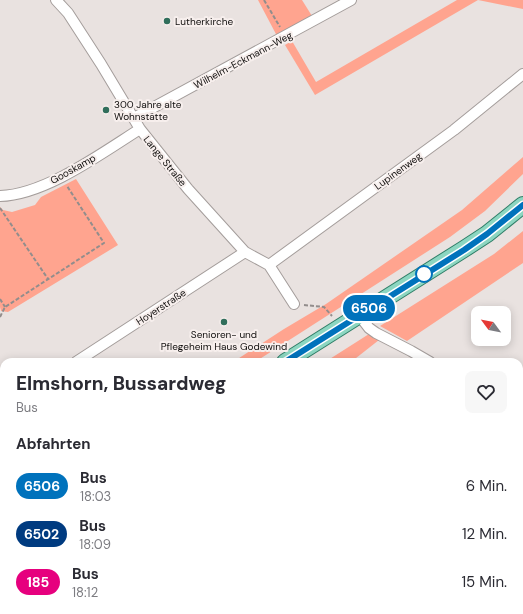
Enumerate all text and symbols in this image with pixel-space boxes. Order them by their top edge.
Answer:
place label: Lutherkirche [175,15,233,28]
marker: Lutherkirche [162,16,172,26]
street label: Wilhelm-Eckmann-Weg [191,28,295,92]
place label: 300 Jahre alte Wohnstätte [114,98,182,123]
marker: 300 Jahre alte Wohnstätte [101,105,111,115]
street label: Lange Straße [141,133,190,189]
street label: Lupinenweg [372,149,425,193]
street label: Gooskamp [48,151,98,187]
unlabelled marker [415,265,433,283]
street label: Hoyerstraße [134,286,189,328]
line badge: 6506 [341,295,397,321]
text: 6506 [351,299,387,317]
north arrow [471,306,511,346]
map controls [471,306,511,346]
marker: Senioren- und Pflegeheim Haus Godewind [219,317,229,327]
place label: Senioren- und Pflegeheim Haus Godewind [161,328,287,353]
text: Elmshorn, Bussardweg [16,371,226,396]
button: heart [465,371,507,413]
text: Bus [16,399,38,416]
text: Abfahrten [16,434,91,454]
text: Bus [80,468,107,488]
text: 6 Min. [466,476,507,496]
text: 6506 [24,477,60,495]
text: 18:03 [80,488,111,505]
text: Bus [79,516,106,536]
text: 12 Min. [462,524,507,544]
text: 6502 [24,525,59,543]
text: 18:09 [79,536,111,553]
text: Bus [72,564,99,584]
text: 15 Min. [461,572,507,592]
text: 185 [27,573,49,591]
text: 18:12 [72,584,98,601]

